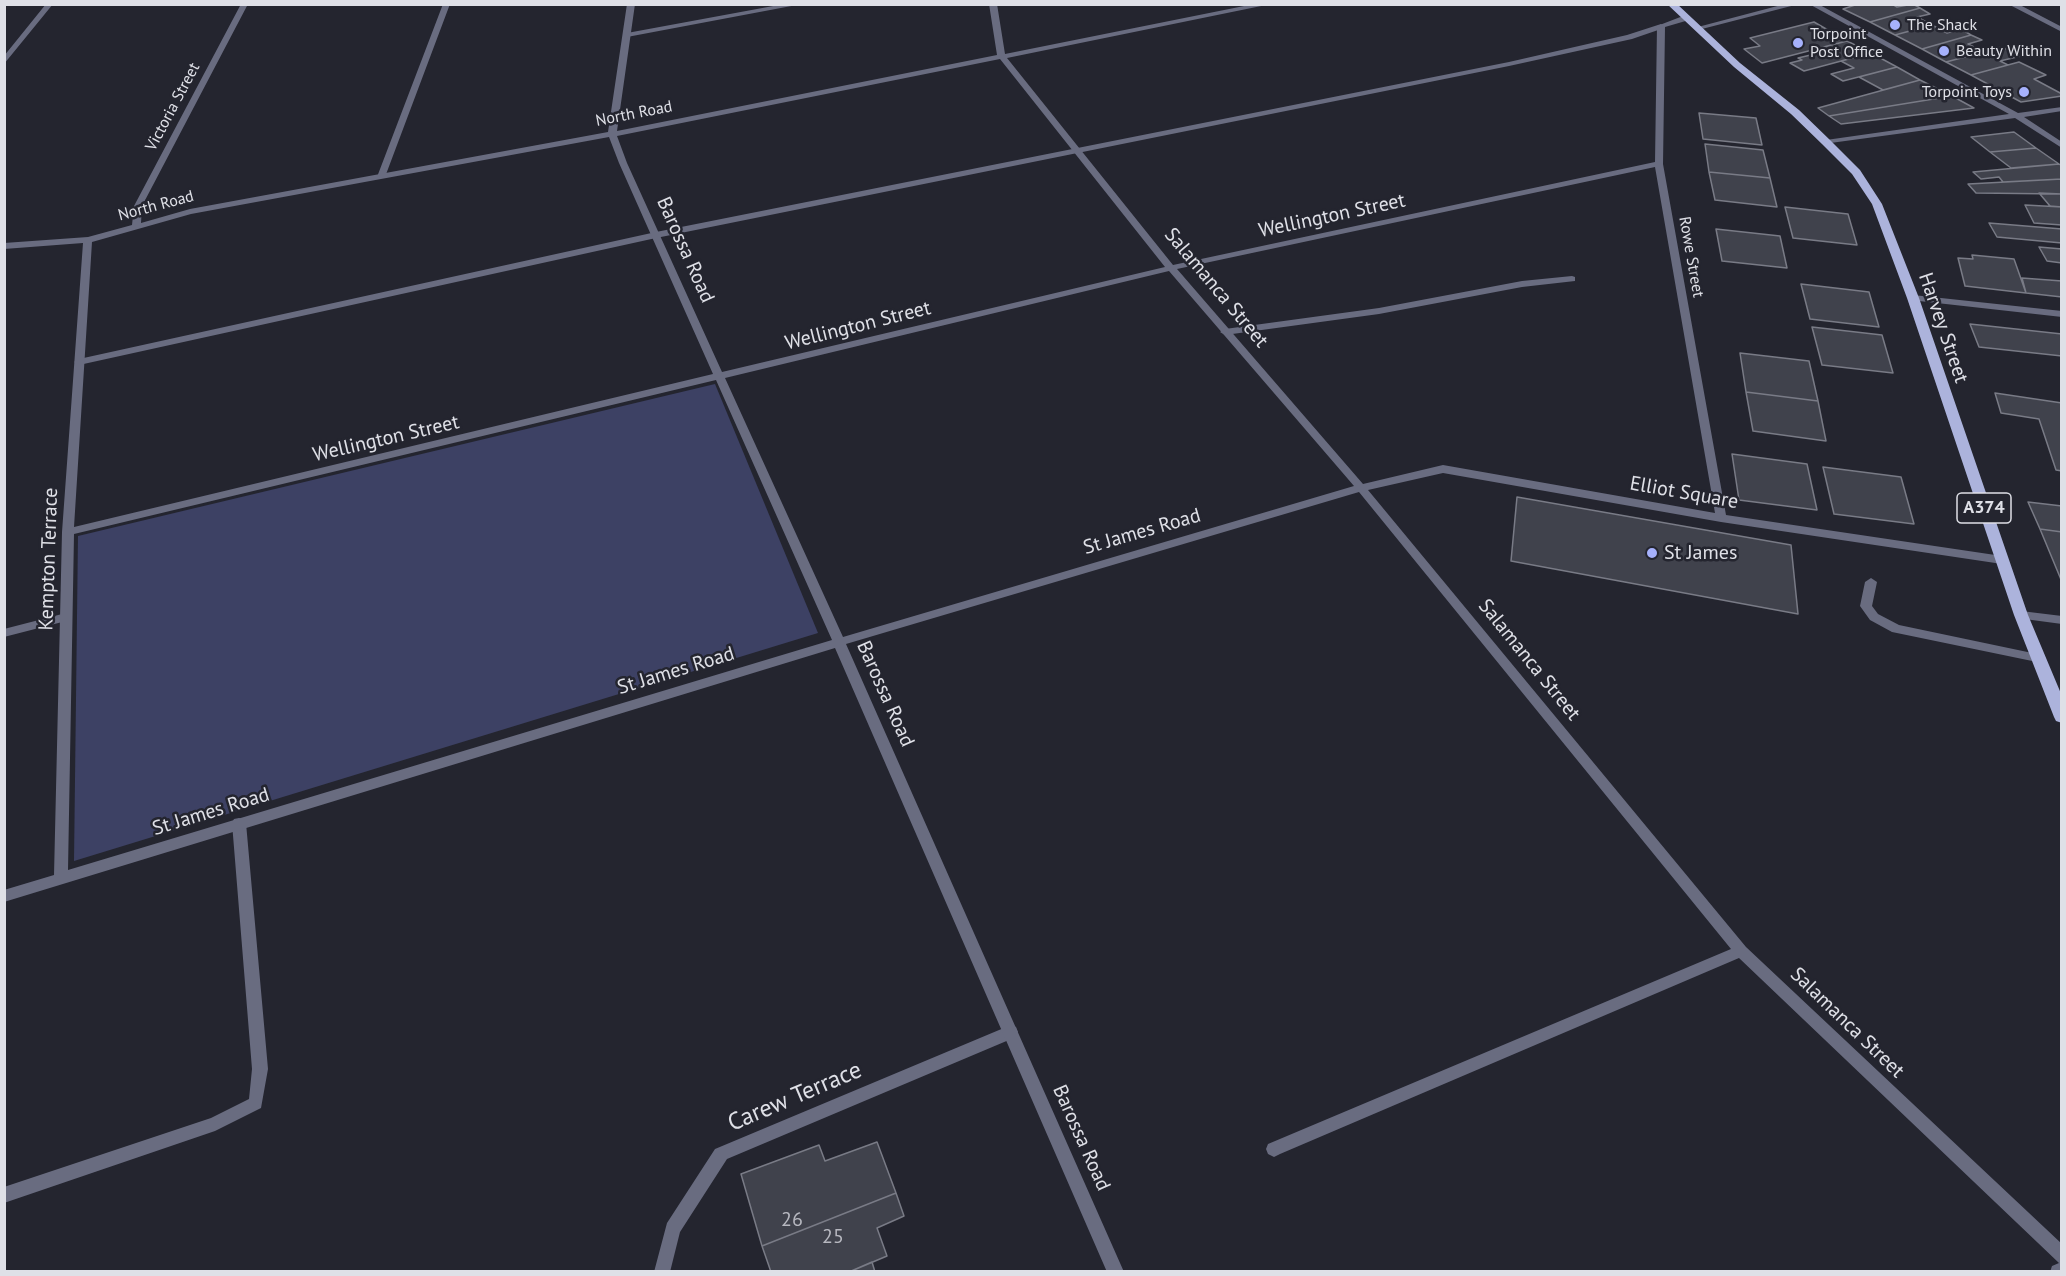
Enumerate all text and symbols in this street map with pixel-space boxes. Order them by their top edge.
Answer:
place label: The Shack [1907,15,1977,35]
marker: The Shack [1888,18,1902,32]
place label: Torpoint Post Office [1810,24,1883,62]
marker: Torpoint Post Office [1791,36,1805,50]
place label: Beauty Within [1956,41,2052,61]
marker: Beauty Within [1937,44,1951,58]
street label: Victoria Street [142,60,204,154]
place label: Torpoint Toys [1922,82,2012,102]
marker: Torpoint Toys [2017,85,2031,99]
street label: North Road [594,97,674,131]
street label: North Road [116,187,196,225]
street label: Wellington Street [1257,189,1407,243]
street label: Barossa Road [651,193,719,307]
street label: Rowe Street [1674,215,1708,299]
street label: Salamanca Street [1159,223,1273,353]
street label: Harvey Street [1913,270,1973,386]
street label: Wellington Street [783,296,933,356]
street label: Wellington Street [311,411,461,467]
street label: Elliot Square [1628,472,1740,514]
street label: Kempton Terrace [35,487,63,631]
road number: A374 [1957,493,2011,523]
street label: St James Road [1081,504,1203,560]
place label: St James [1664,541,1737,565]
marker: St James [1645,546,1659,560]
street label: Salamanca Street [1473,595,1585,725]
street label: Barossa Road [851,637,919,751]
street label: St James Road [615,642,737,700]
street label: St James Road [150,783,272,841]
street label: Salamanca Street [1785,963,1909,1083]
street label: Carew Terrace [724,1056,866,1138]
street label: Barossa Road [1047,1081,1115,1195]
house number: 26 [781,1208,803,1232]
house number: 25 [822,1225,844,1249]

